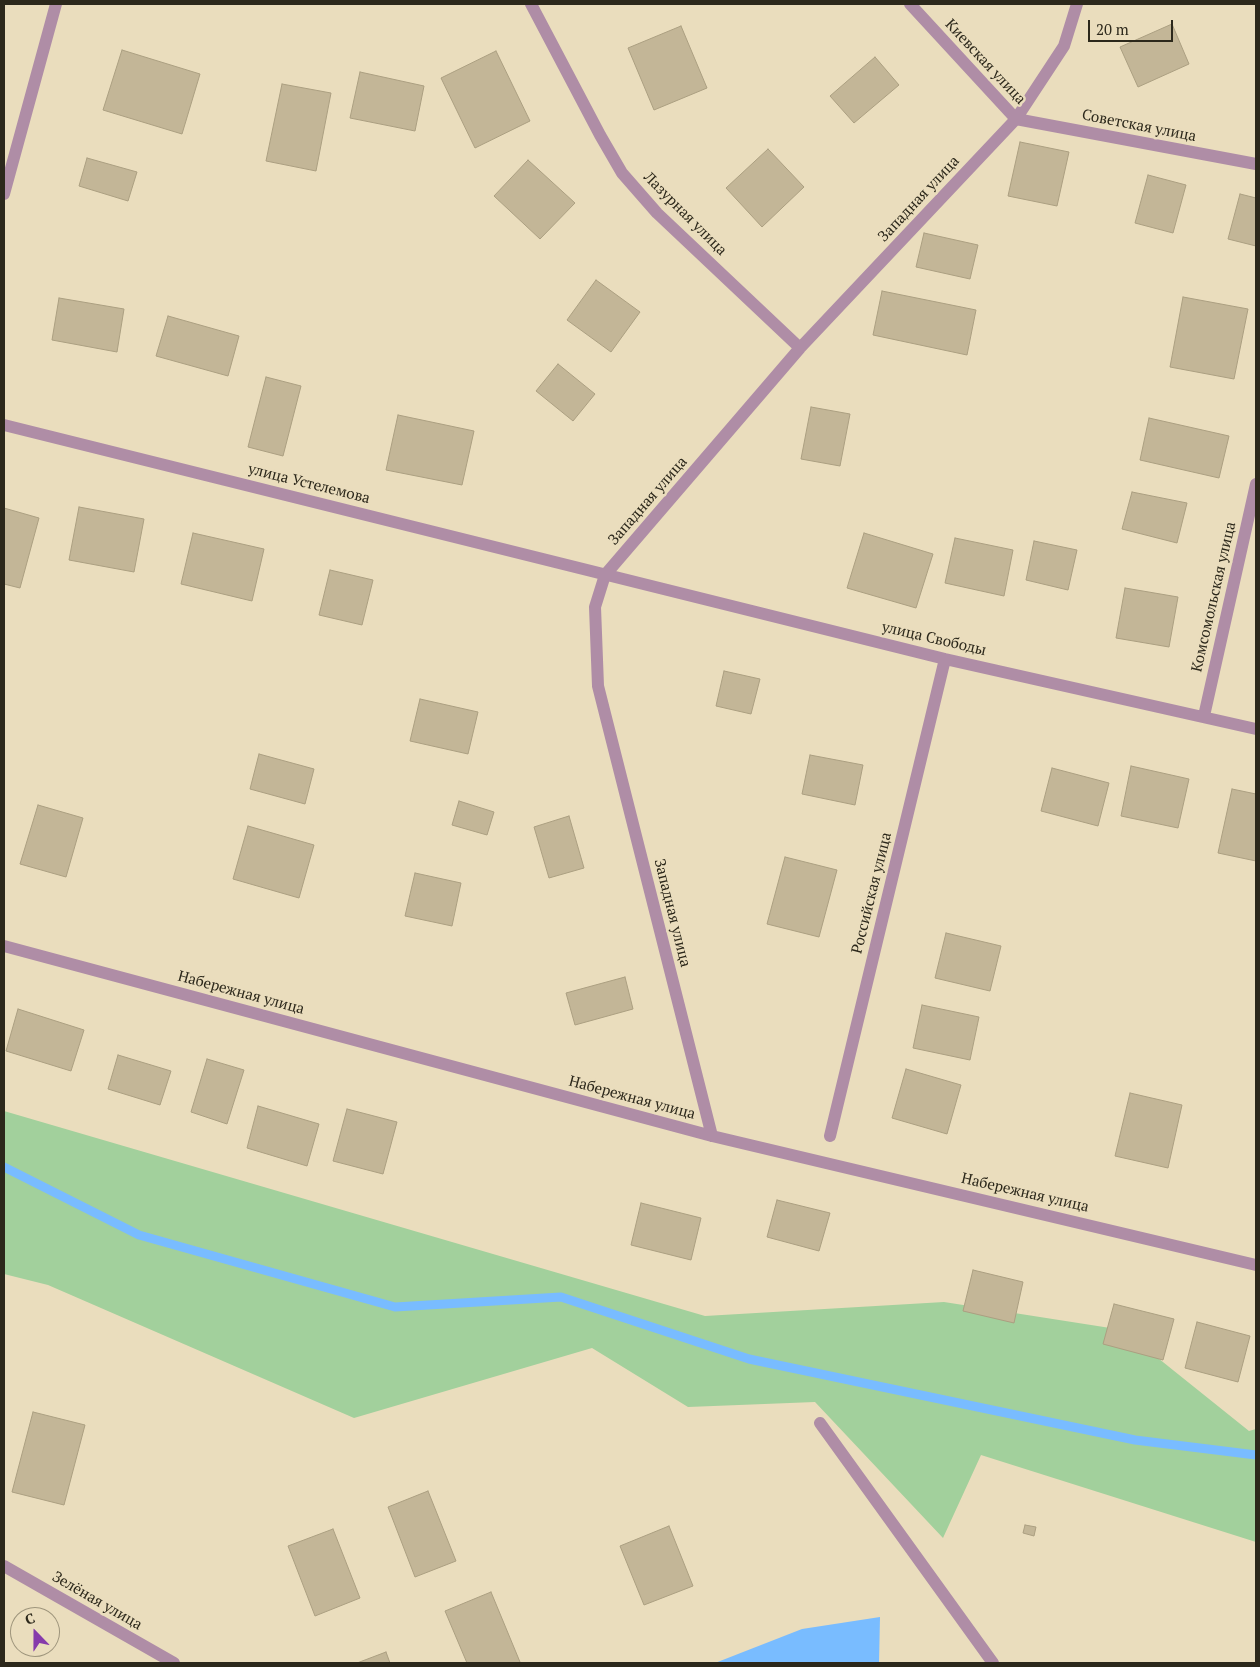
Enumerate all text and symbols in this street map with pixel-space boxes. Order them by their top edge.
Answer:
scale bar [1090,10,1175,42]
street label: Киевская улица [941,16,1029,108]
text: 20 m [1096,19,1129,39]
street label: Советская улица [1080,106,1198,146]
street label: Западная улица [875,152,963,246]
street label: Лазурная улица [640,169,730,259]
street label: Западная улица [605,453,691,549]
street label: улица Устелемова [246,460,372,508]
street label: Комсомольская улица [1188,520,1240,674]
street label: улица Свободы [880,618,988,660]
street label: Российская улица [848,830,896,956]
street label: Западная улица [650,857,694,969]
street label: Набережная улица [176,967,306,1019]
street label: Набережная улица [567,1072,697,1124]
street label: Набережная улица [959,1170,1091,1216]
street label: Зелёная улица [49,1568,145,1634]
north arrow [10,1607,60,1657]
text: С [22,1608,37,1629]

